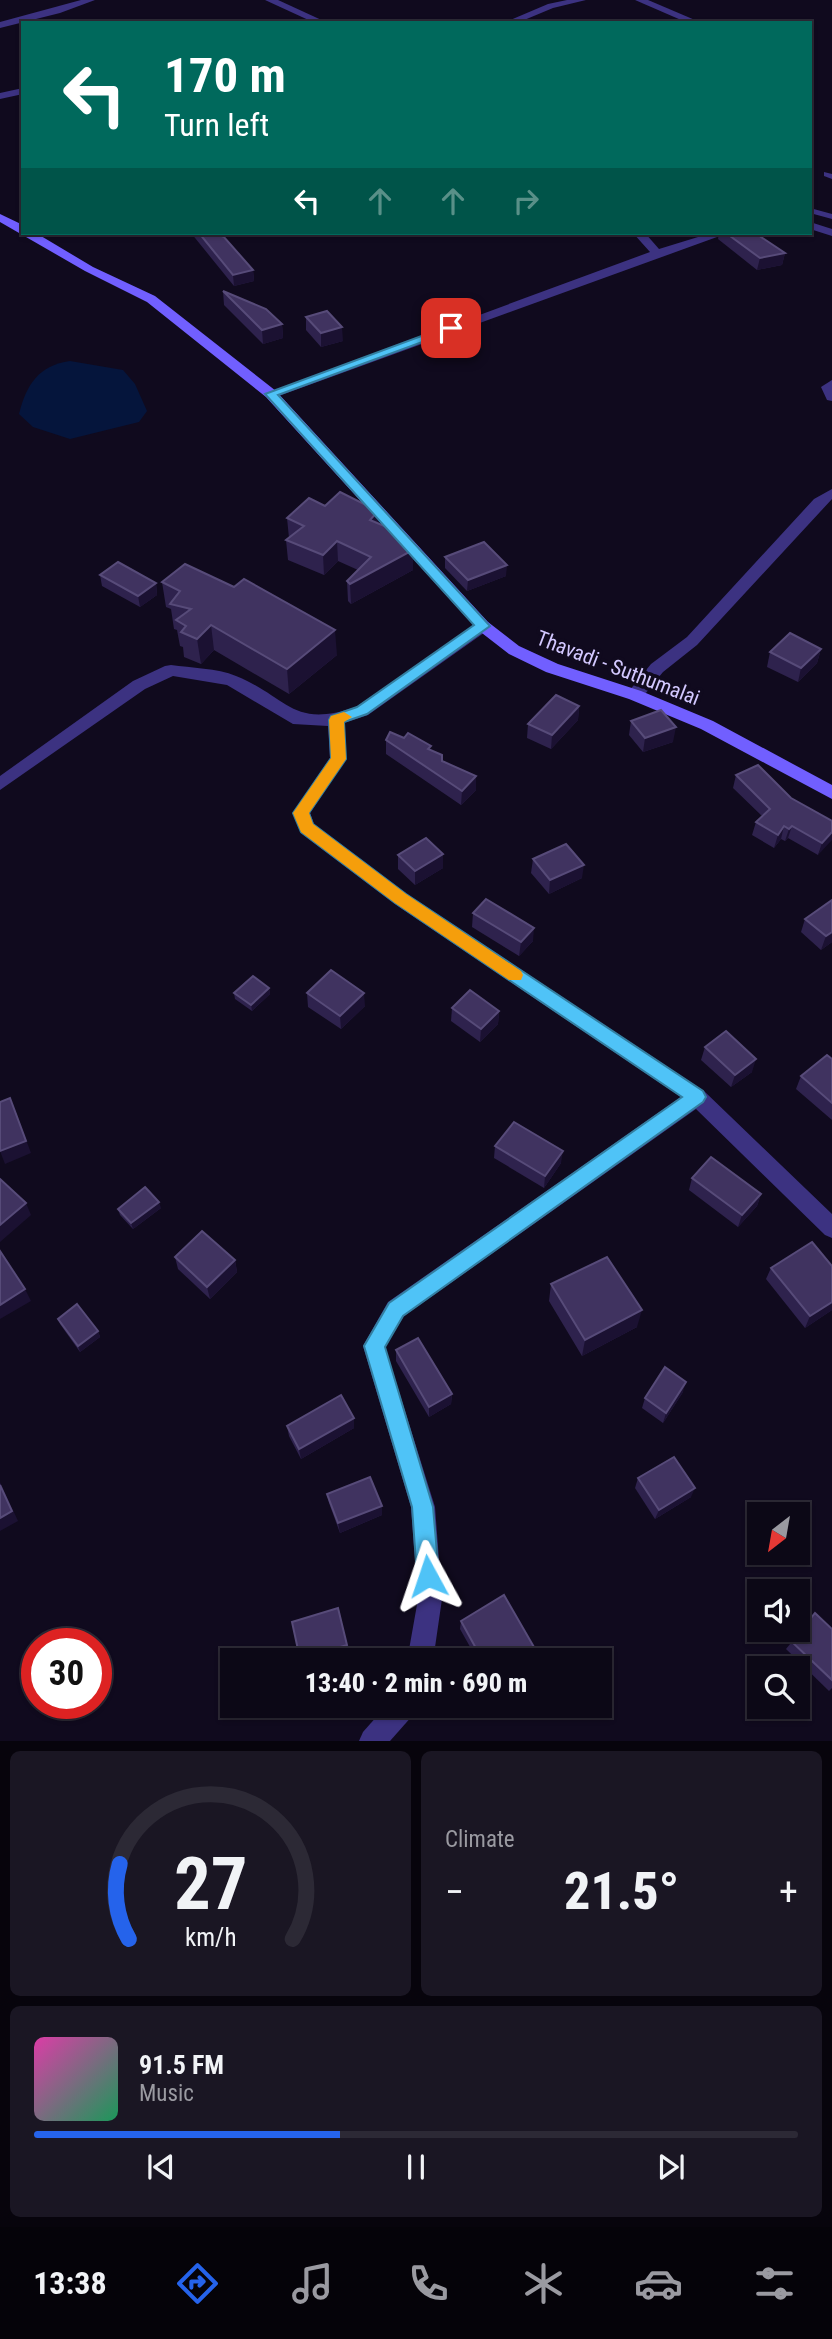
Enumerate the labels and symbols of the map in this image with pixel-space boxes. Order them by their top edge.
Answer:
pin [421,298,481,358]
street label: Thavadi - Suthumalai [533,626,703,710]
north arrow [747,1502,810,1564]
position arrow [391,1539,465,1613]
speed limit sign: 30 [21,1628,112,1719]

